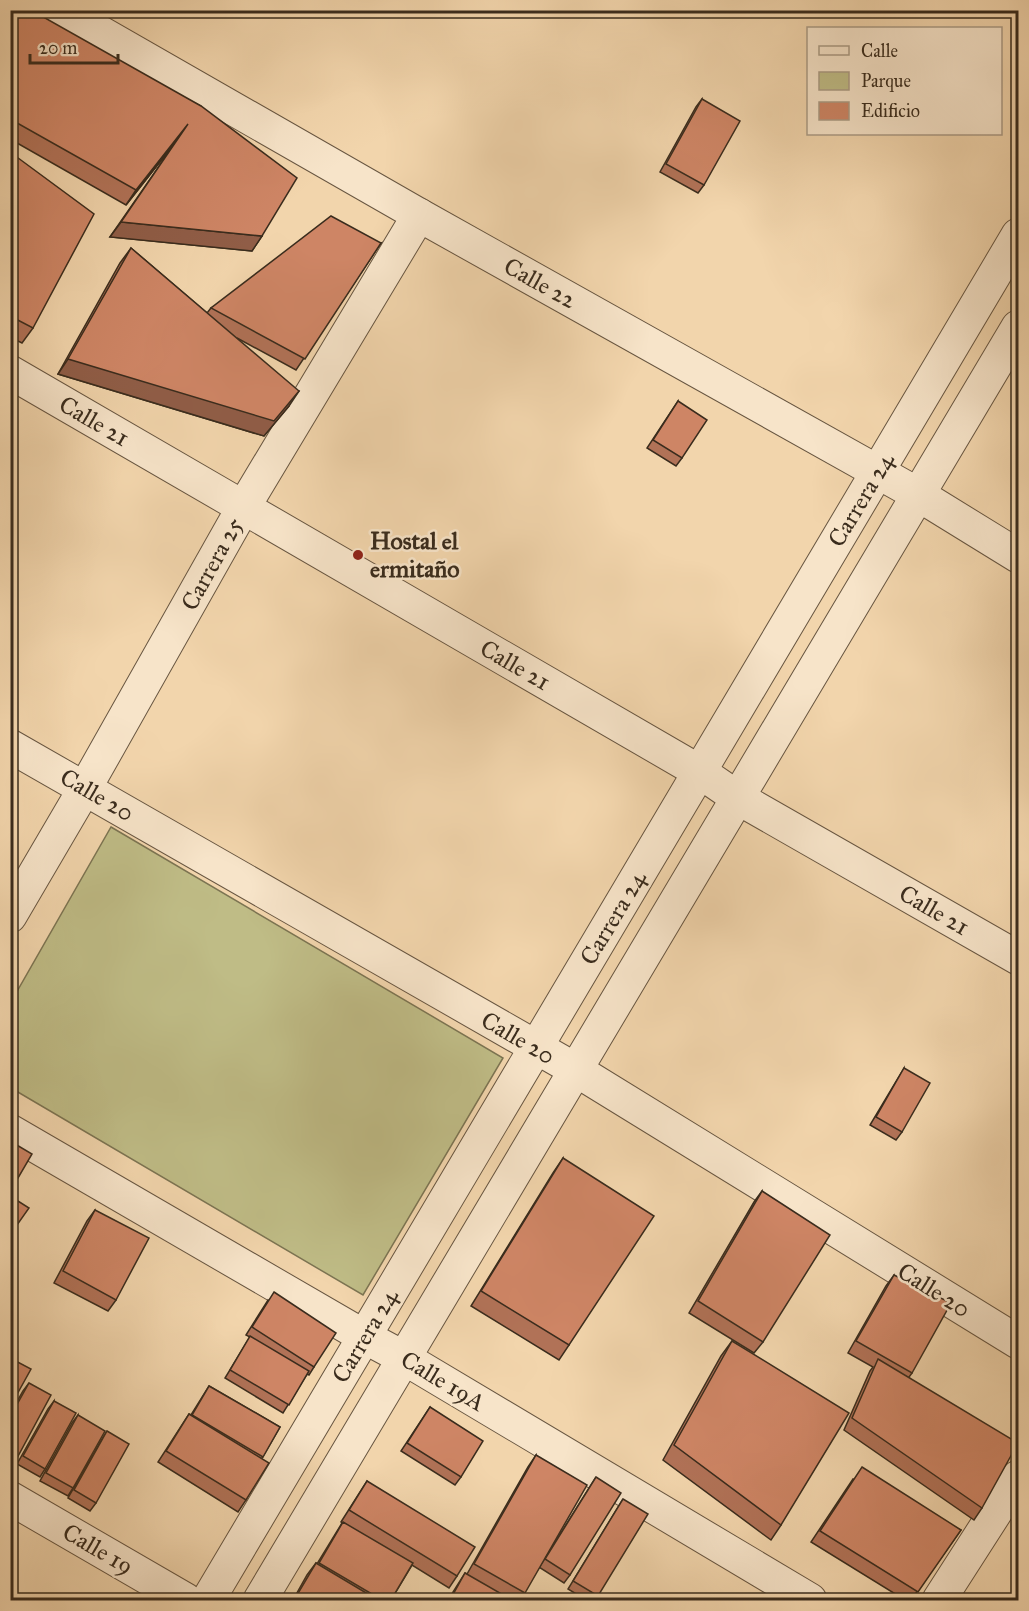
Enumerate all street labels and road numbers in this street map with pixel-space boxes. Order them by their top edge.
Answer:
street label: Calle 22 [499,251,582,315]
street label: Calle 21 [54,389,134,453]
street label: Carrera 24 [821,447,901,552]
street label: Carrera 25 [174,512,250,616]
street label: Calle 21 [475,633,555,697]
street label: Calle 20 [55,762,139,828]
street label: Carrera 24 [573,865,653,970]
street label: Calle 21 [894,878,974,942]
street label: Calle 20 [476,1005,560,1071]
street label: Calle 20 [892,1256,976,1324]
street label: Carrera 24 [325,1283,405,1388]
street label: Calle 19A [395,1344,491,1418]
street label: Calle 19 [57,1517,139,1581]

